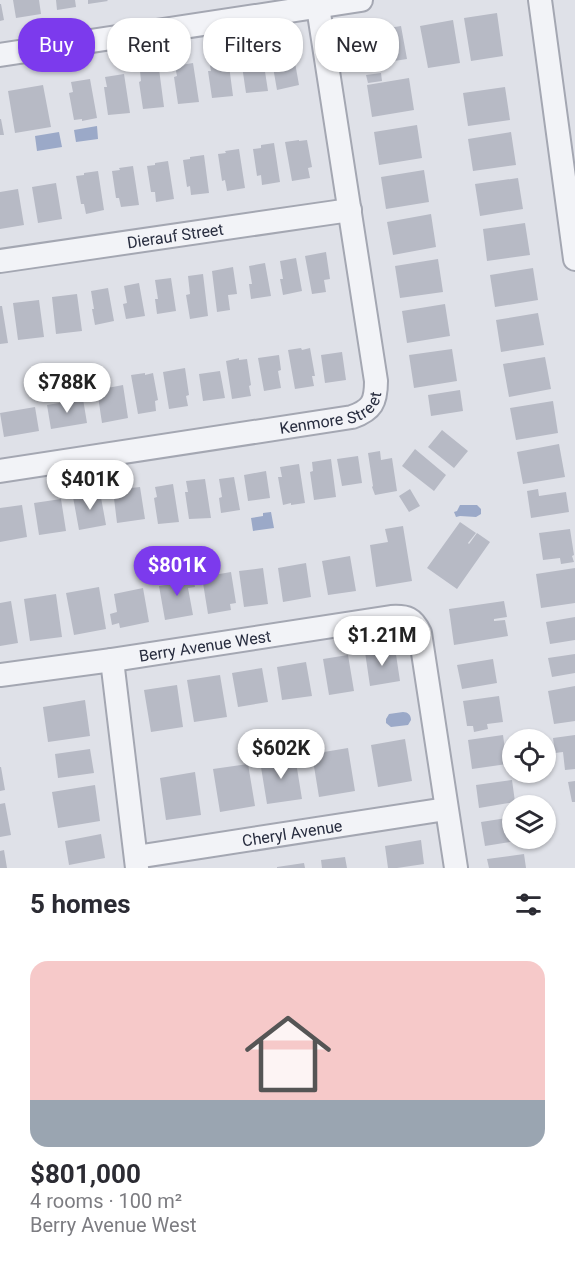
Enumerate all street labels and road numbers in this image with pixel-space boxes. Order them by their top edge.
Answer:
street label: Dierauf Street [126,220,225,252]
street label: Kenmore Street [278,390,385,438]
street label: Berry Avenue West [138,627,272,666]
street label: Cheryl Avenue [241,816,344,850]

